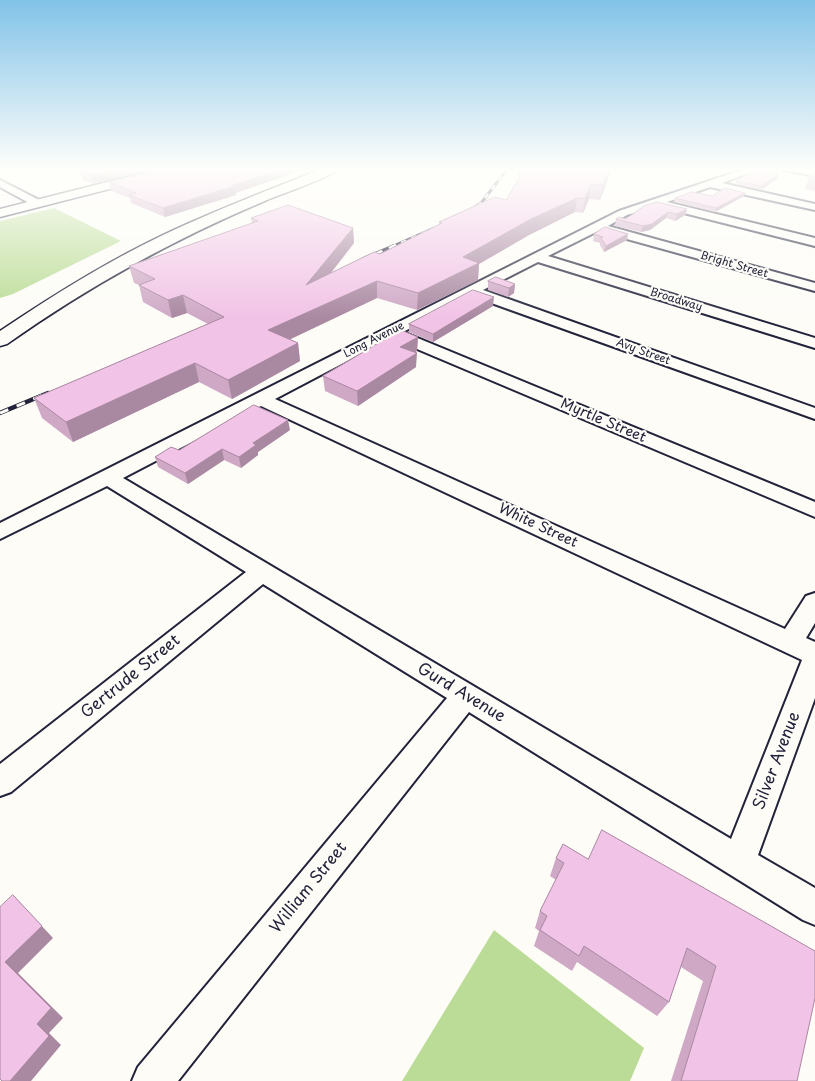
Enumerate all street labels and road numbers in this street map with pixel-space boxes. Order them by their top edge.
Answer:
street label: Bright Street [699,249,769,281]
street label: Broadway [648,286,704,314]
street label: Long Avenue [342,319,406,361]
street label: Avy Street [614,336,672,368]
street label: Myrtle Street [558,395,648,447]
street label: White Street [496,500,580,552]
street label: Gertrude Street [78,631,184,723]
street label: Gurd Avenue [414,659,508,727]
street label: Silver Avenue [750,709,804,813]
street label: William Street [266,839,352,937]

